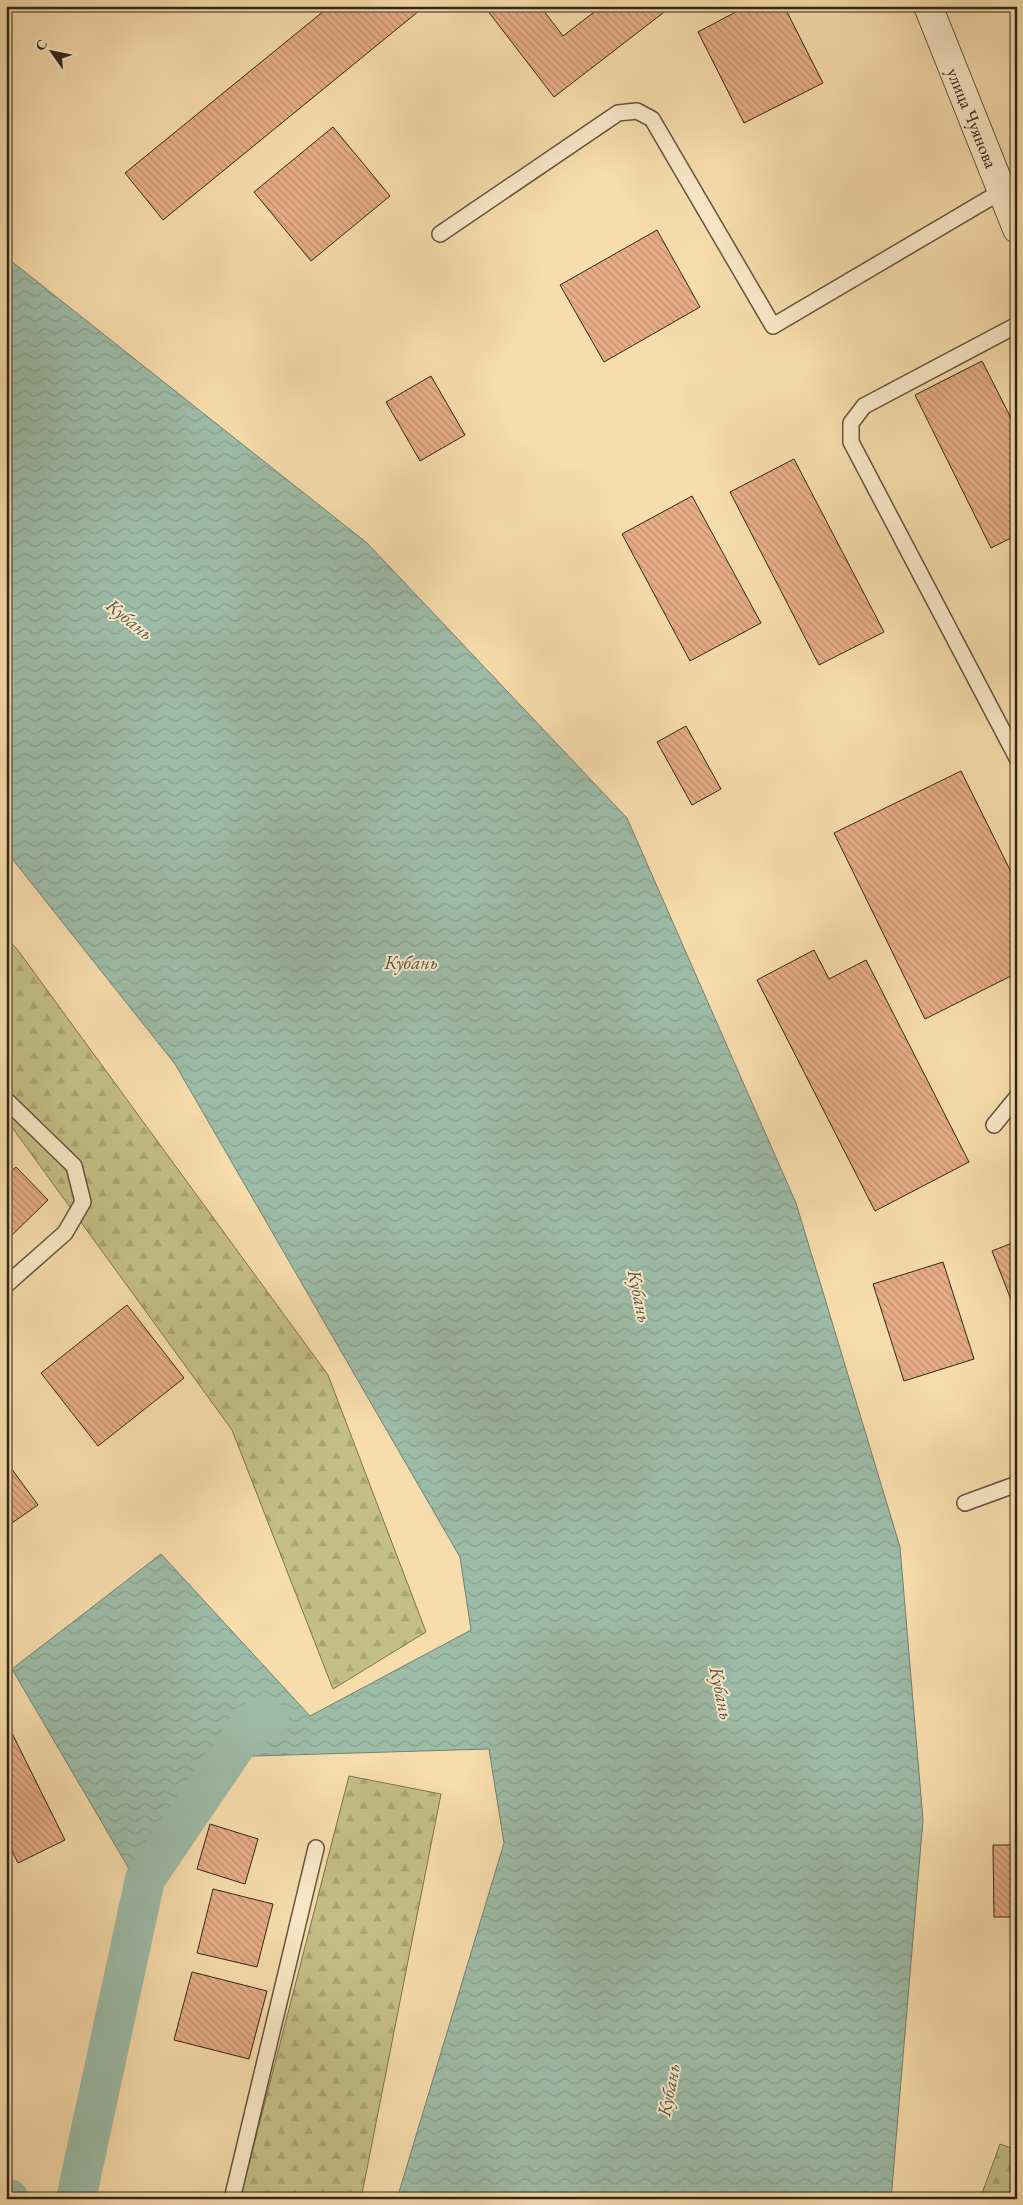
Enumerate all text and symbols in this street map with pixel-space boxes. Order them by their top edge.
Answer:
north arrow [28,28,78,78]
text: С [31,36,51,54]
street label: улица Чуянова [942,64,1003,172]
water label: Кубань [100,592,158,646]
water label: Кубань [383,950,438,975]
water label: Кубань [622,1266,657,1325]
water label: Кубань [704,1663,739,1722]
water label: Кубань [651,2061,686,2120]

